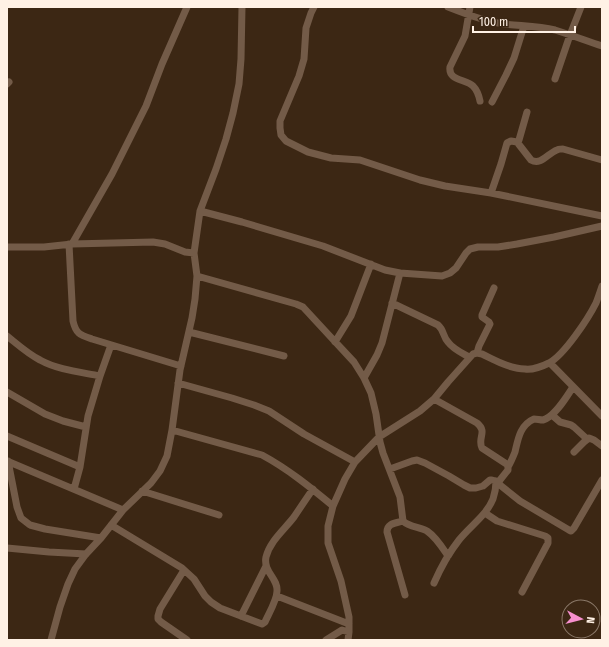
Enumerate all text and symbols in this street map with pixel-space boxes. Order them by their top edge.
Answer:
scale bar [473,8,575,34]
text: 100 m [479,15,508,29]
north arrow [561,599,601,639]
text: N [584,616,597,624]

